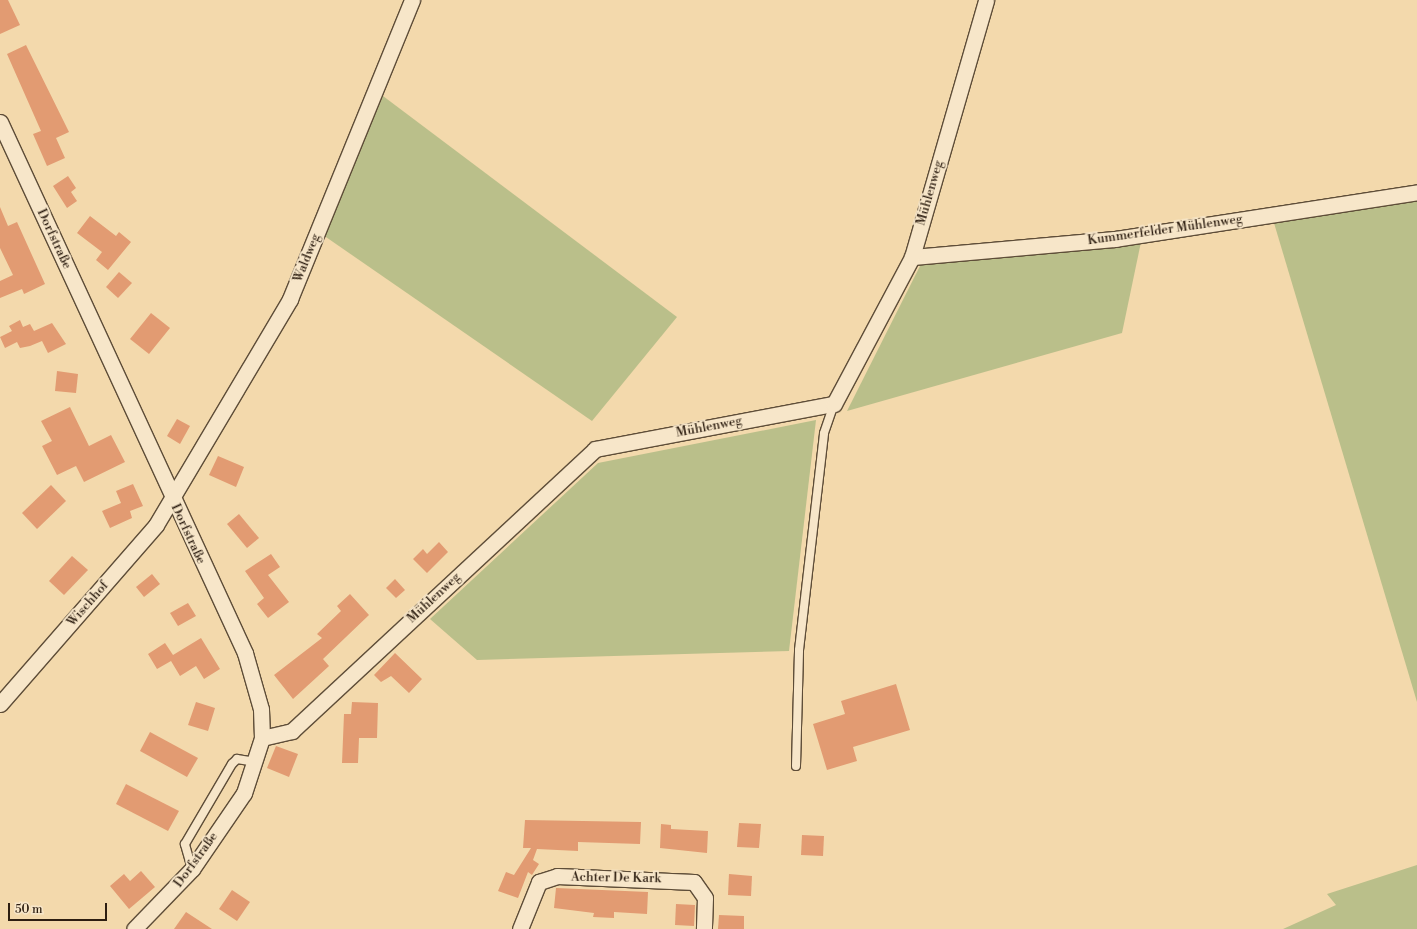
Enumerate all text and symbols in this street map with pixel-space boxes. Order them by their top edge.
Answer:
street label: Mühlenweg [913,159,947,227]
street label: Dorfstraße [33,206,75,272]
street label: Kummerfelder Mühlenweg [1086,211,1244,249]
street label: Waldweg [290,231,324,285]
street label: Mühlenweg [675,413,743,441]
street label: Dorfstraße [167,501,209,567]
street label: Mühlenweg [404,569,464,627]
street label: Wischhof [64,578,112,630]
street label: Dorfstraße [171,829,221,891]
street label: Achter De Kark [571,869,661,887]
scale bar [10,895,109,921]
text: 50 m [15,902,43,917]

